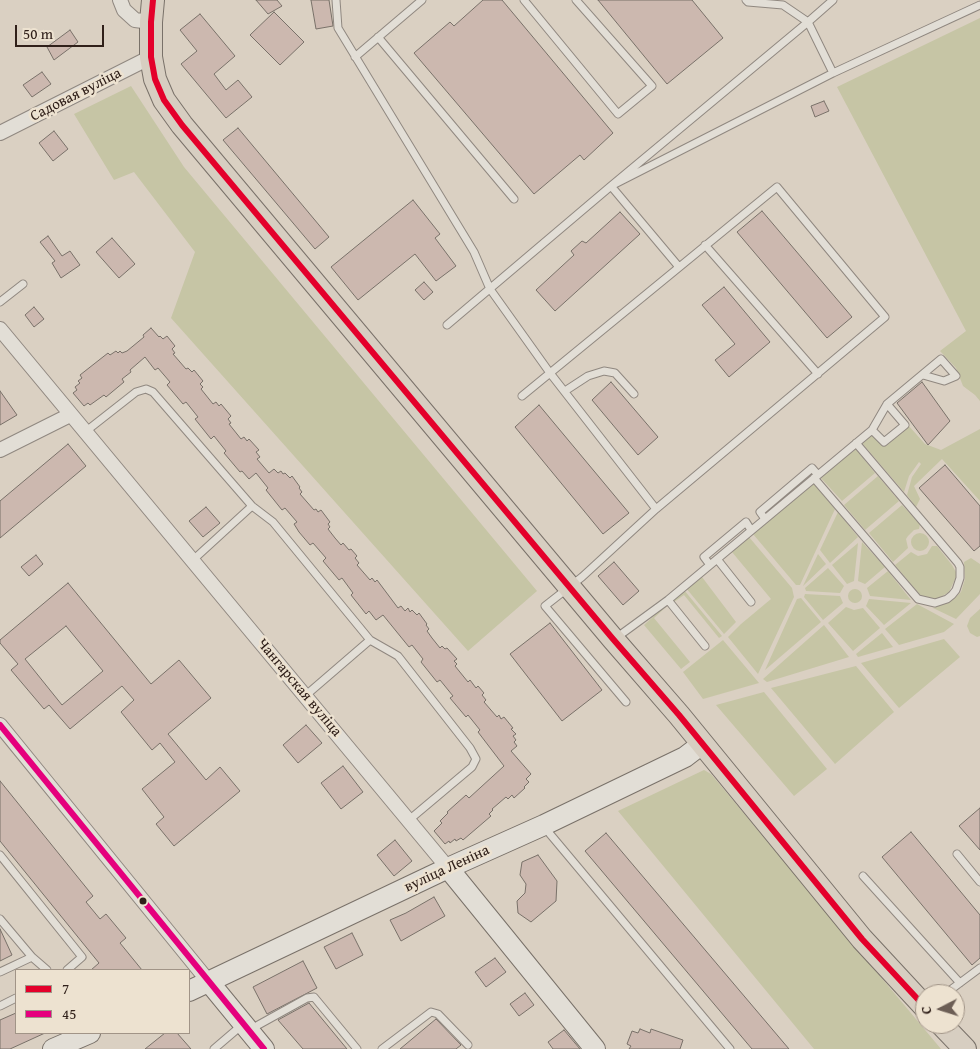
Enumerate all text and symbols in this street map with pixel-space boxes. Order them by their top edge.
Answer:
scale bar [18,15,106,47]
text: 50 m [23,23,53,44]
street label: Садовая вуліца [28,64,124,126]
street label: Чангарская вуліца [253,635,345,741]
street label: вуліца Леніна [402,841,492,897]
unlabelled marker [138,896,148,906]
legend [15,969,190,1034]
text: 7 [62,978,69,999]
north arrow [915,984,965,1034]
text: 45 [62,1003,76,1024]
text: С [916,1005,936,1015]

